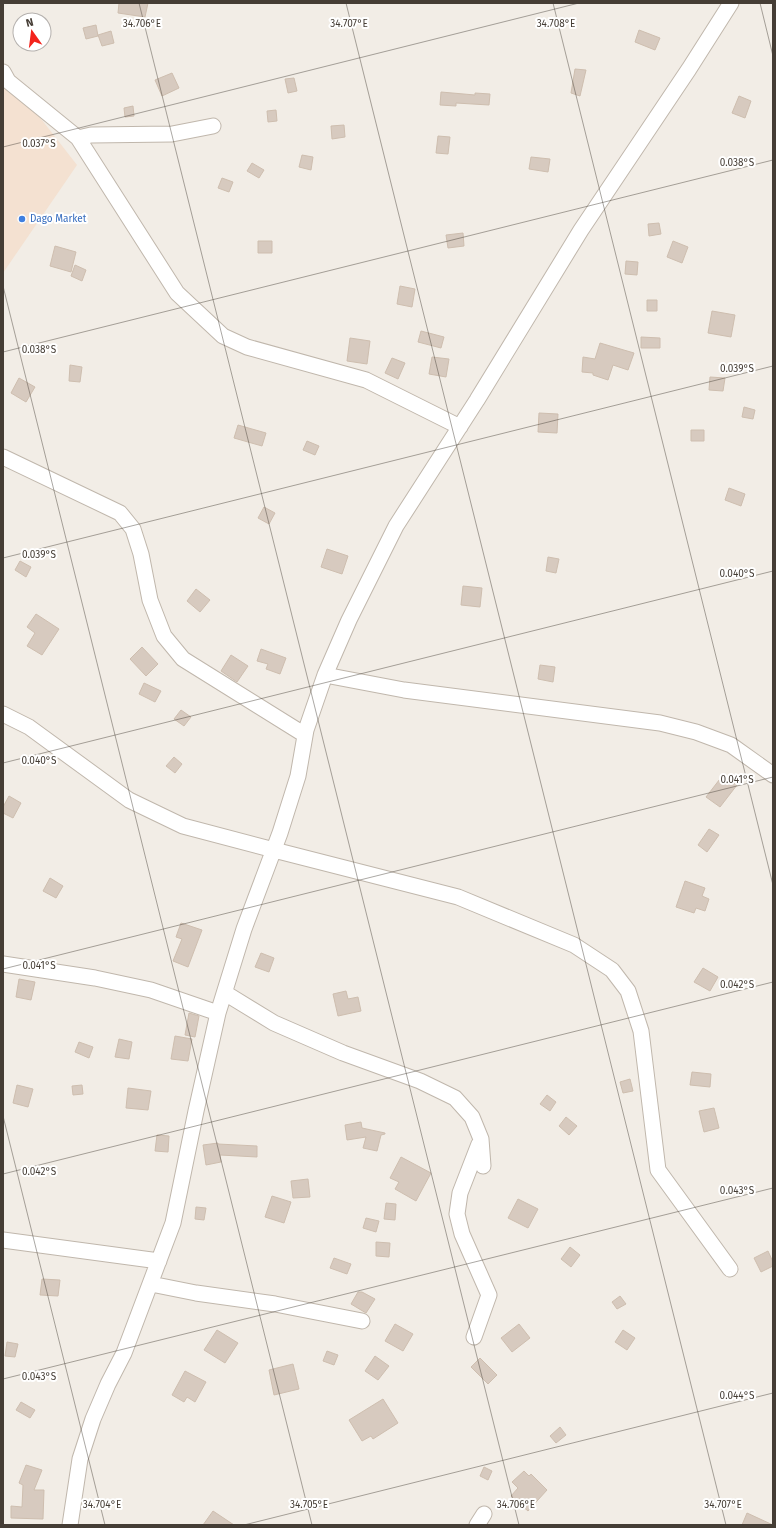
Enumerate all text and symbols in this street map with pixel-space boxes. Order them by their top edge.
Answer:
north arrow [12,12,52,52]
text: N [25,16,35,30]
text: 34.706°E [123,18,161,30]
text: 34.707°E [330,18,368,30]
text: 34.708°E [537,18,575,30]
text: 0.037°S [22,138,56,150]
text: 0.038°S [720,157,755,169]
place label: Dago Market [30,213,87,225]
marker: Dago Market [17,214,27,224]
text: 0.038°S [22,344,57,356]
text: 0.039°S [720,363,755,375]
text: 0.039°S [22,549,57,561]
text: 0.040°S [719,568,755,580]
text: 0.040°S [21,755,57,767]
text: 0.041°S [720,774,754,786]
text: 0.041°S [22,960,56,972]
text: 0.042°S [720,979,755,991]
text: 0.042°S [22,1166,57,1178]
text: 0.043°S [720,1185,755,1197]
text: 0.043°S [22,1371,57,1383]
text: 0.044°S [720,1390,755,1402]
text: 34.704°E [83,1499,121,1511]
text: 34.705°E [290,1499,328,1511]
text: 34.706°E [497,1499,535,1511]
text: 34.707°E [704,1499,742,1511]

